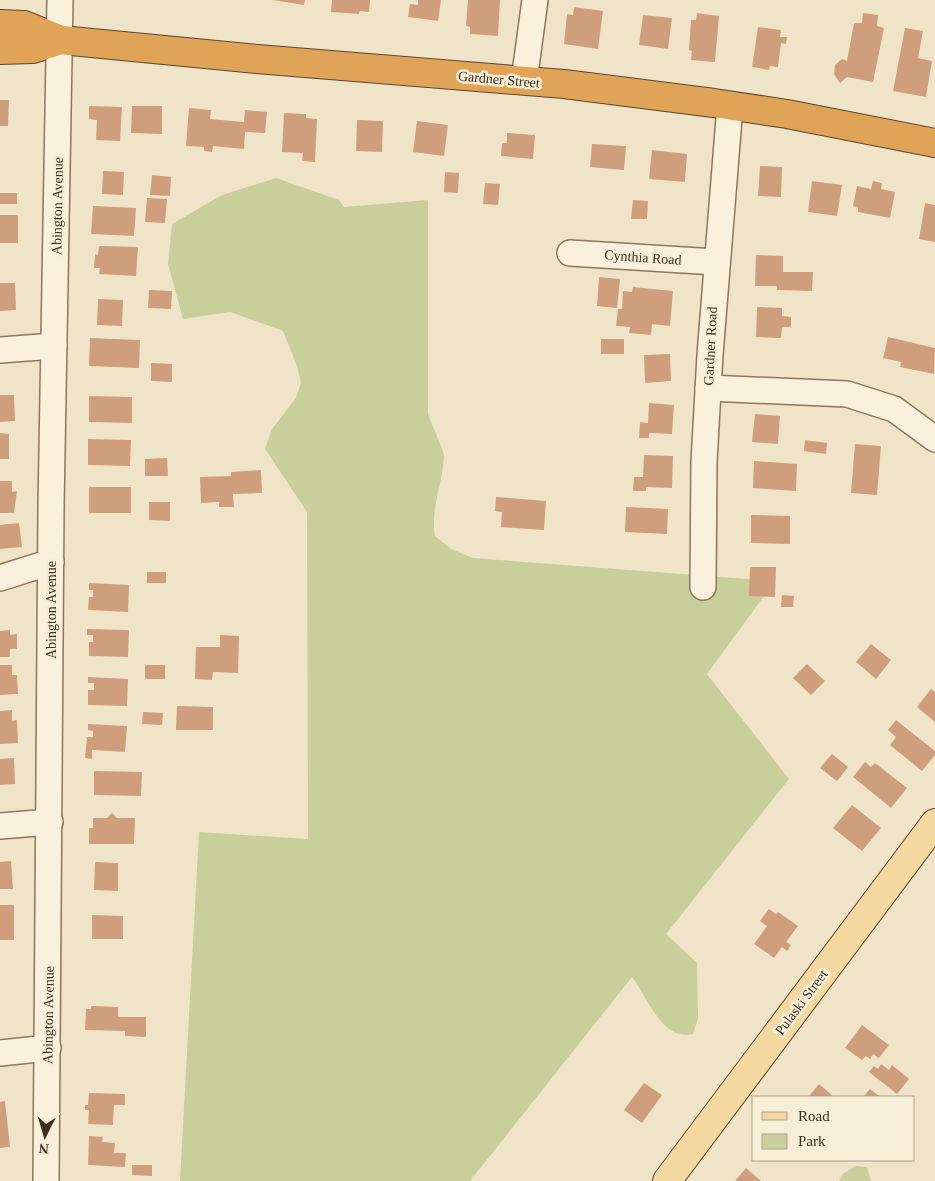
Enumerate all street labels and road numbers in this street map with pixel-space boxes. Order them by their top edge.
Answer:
street label: Gardner Street [457,68,541,91]
street label: Abington Avenue [49,157,66,255]
street label: Cynthia Road [604,247,682,268]
street label: Gardner Road [701,306,720,386]
street label: Abington Avenue [44,561,59,659]
street label: Abington Avenue [40,966,57,1064]
street label: Pulaski Street [772,967,831,1038]

